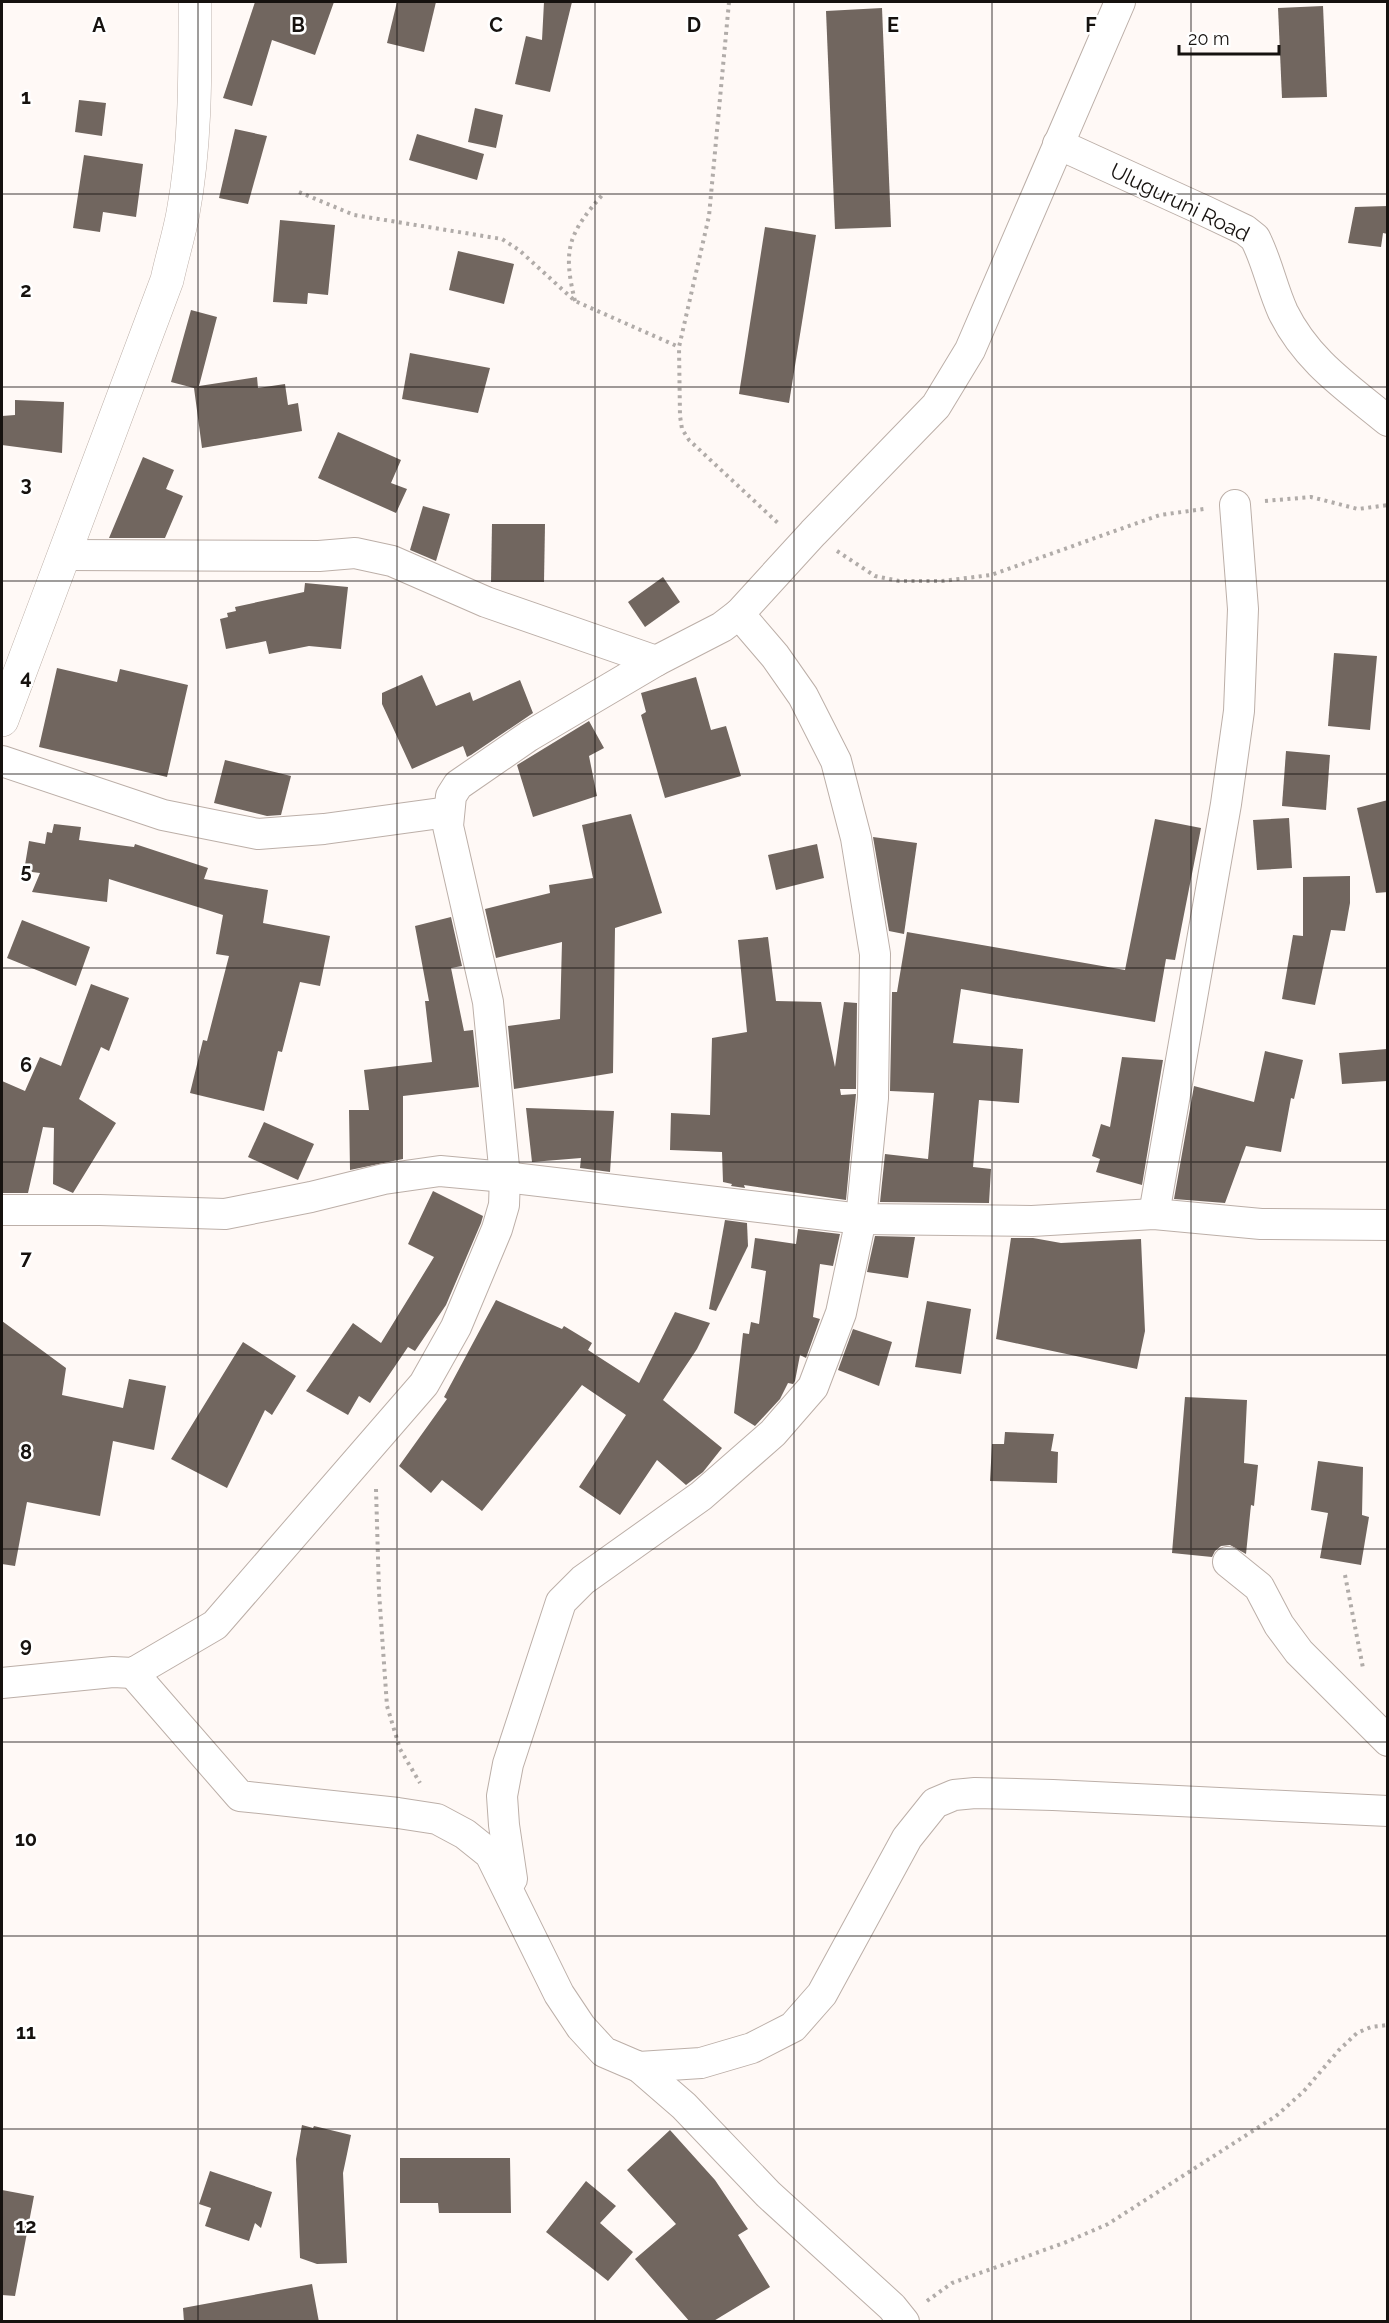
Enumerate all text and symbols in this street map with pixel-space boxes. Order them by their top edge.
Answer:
text: A [92,13,106,37]
text: B [291,13,305,37]
text: C [489,13,503,37]
text: D [687,13,701,37]
text: E [887,13,899,37]
text: F [1085,13,1097,37]
scale bar [1179,18,1280,56]
text: 20 m [1188,28,1230,49]
text: 1 [21,85,31,109]
street label: Uluguruni Road [1106,158,1254,246]
text: 2 [20,278,32,302]
text: 3 [20,472,32,496]
text: 4 [20,665,32,689]
text: 5 [20,859,32,883]
text: 6 [20,1053,32,1077]
text: 7 [20,1246,32,1270]
text: 8 [20,1440,32,1464]
text: 9 [20,1633,32,1657]
text: 10 [15,1827,37,1851]
text: 11 [16,2020,36,2044]
text: 12 [15,2214,37,2238]

